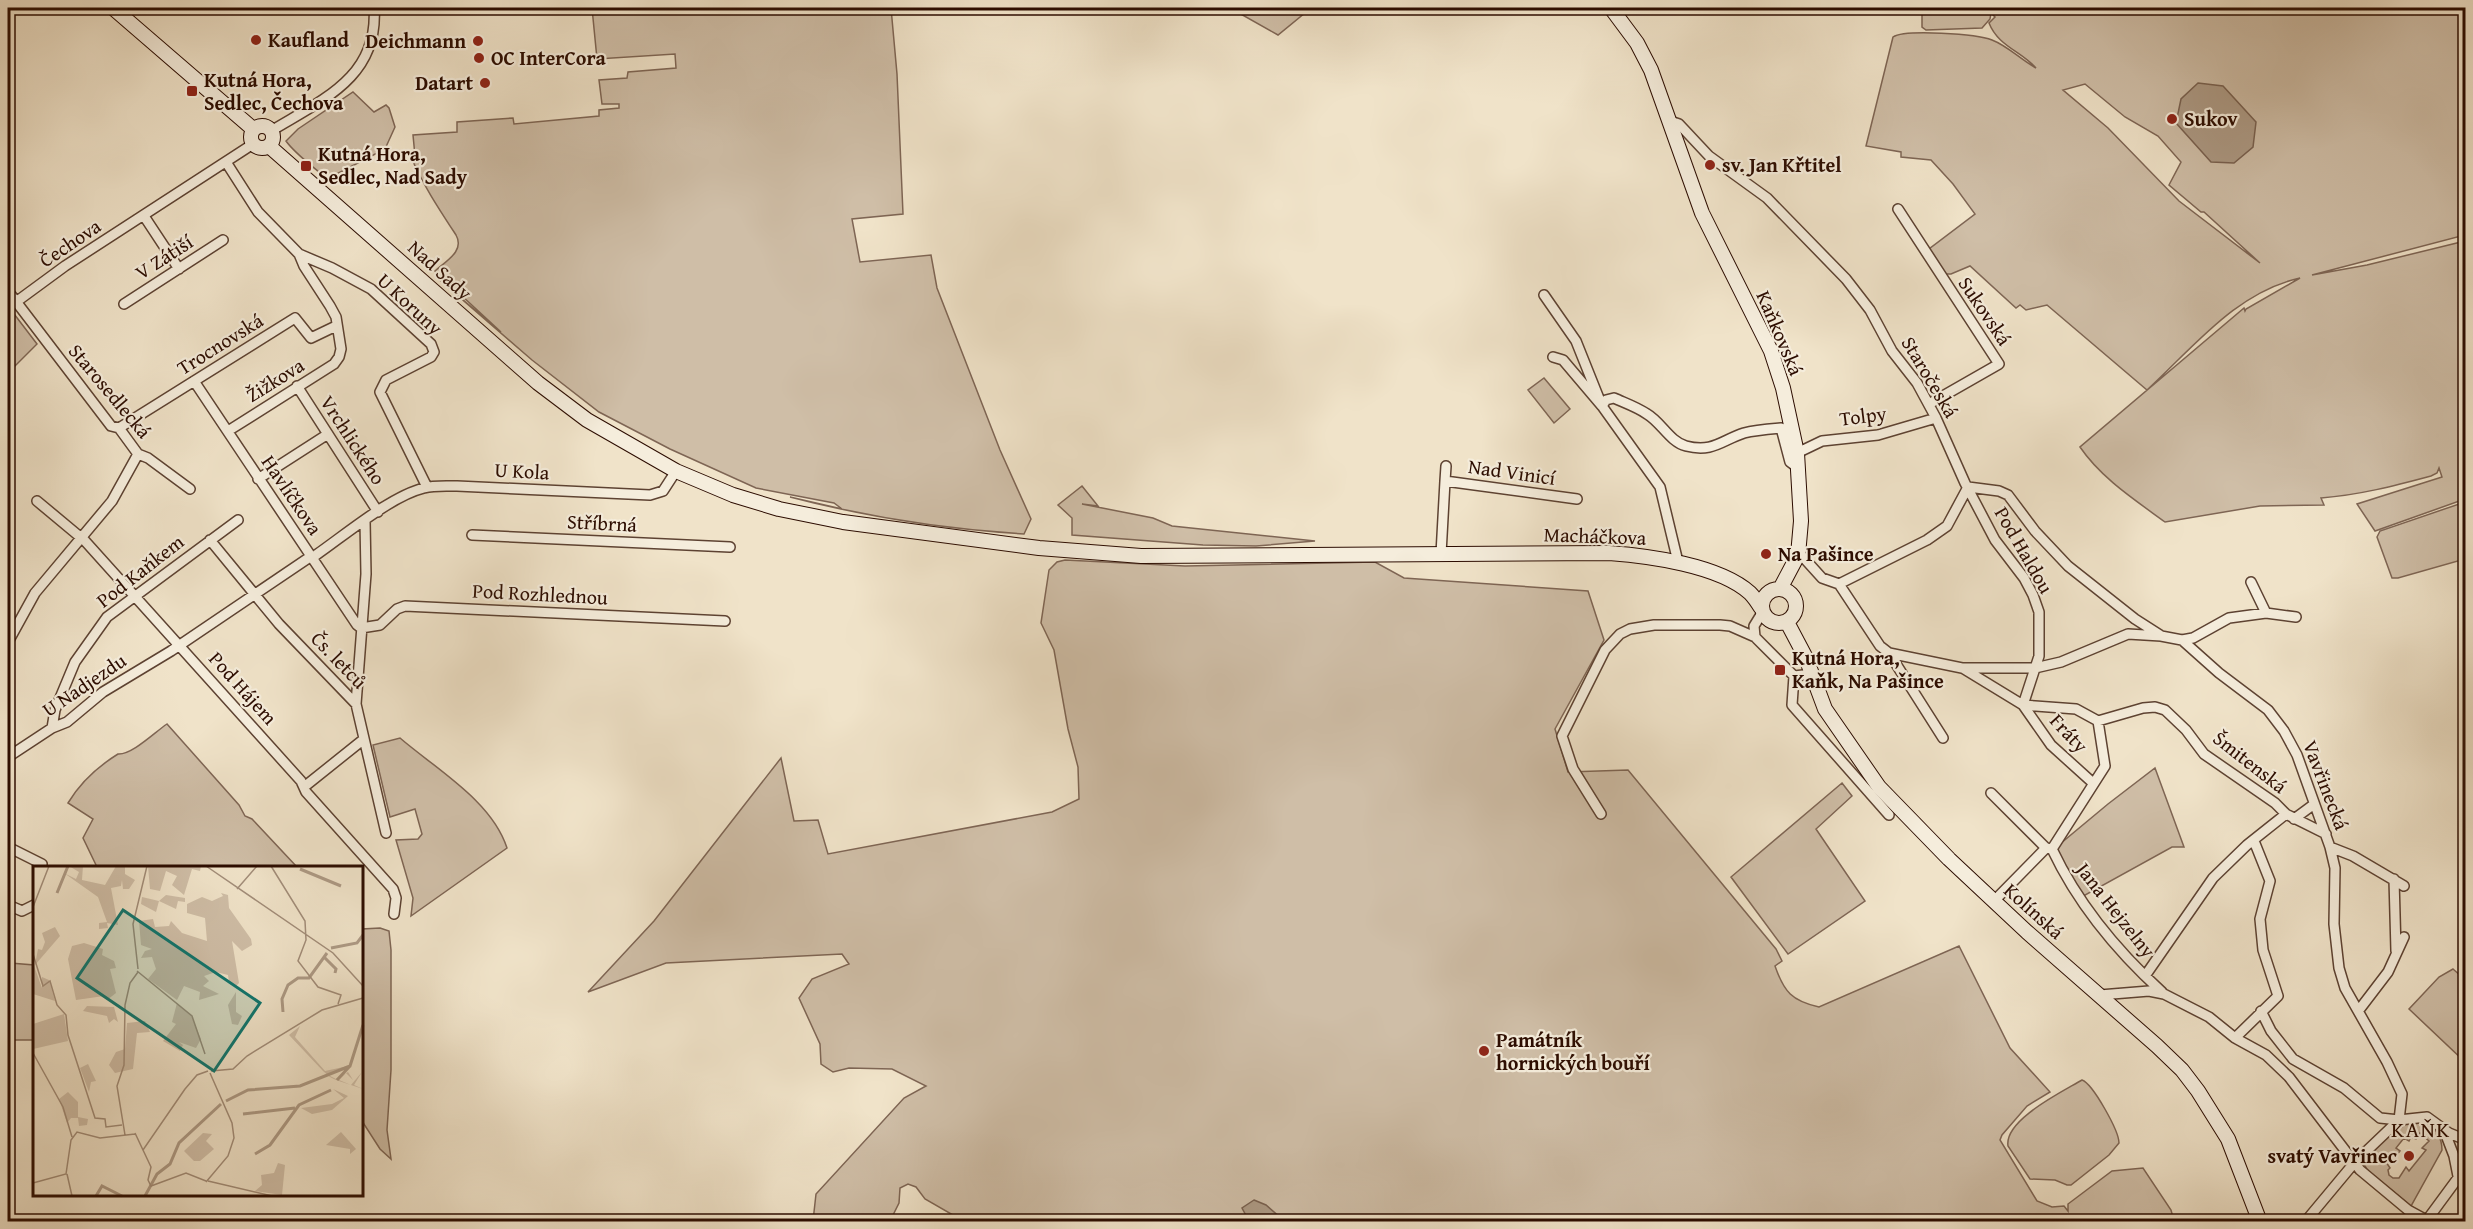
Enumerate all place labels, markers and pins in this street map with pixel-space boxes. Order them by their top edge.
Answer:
place label: Kaufland [268,25,350,54]
place label: Deichmann [365,26,466,55]
marker: Kaufland [249,33,263,47]
marker: Deichmann [471,34,485,48]
place label: OC InterCora [491,43,606,72]
marker: OC InterCora [472,51,486,65]
place label: Kutná Hora, Sedlec, Čechova [204,65,344,117]
place label: Datart [415,68,473,97]
marker: Datart [478,76,492,90]
marker: Kutná Hora, Sedlec, Čechova [185,84,199,98]
place label: Sukov [2184,104,2238,133]
marker: Sukov [2165,112,2179,126]
place label: Kutná Hora, Sedlec, Nad Sady [318,139,468,191]
place label: sv. Jan Křtitel [1722,150,1842,179]
marker: sv. Jan Křtitel [1703,158,1717,172]
marker: Kutná Hora, Sedlec, Nad Sady [299,159,313,173]
place label: Na Pašince [1778,539,1874,568]
marker: Na Pašince [1759,547,1773,561]
place label: Kutná Hora, Kaňk, Na Pašince [1792,643,1944,695]
marker: Kutná Hora, Kaňk, Na Pašince [1773,663,1787,677]
place label: Památník hornických bouří [1496,1025,1651,1077]
marker: Památník hornických bouří [1477,1044,1491,1058]
place label: svatý Vavřinec [2267,1141,2397,1170]
marker: svatý Vavřinec [2402,1149,2416,1163]

